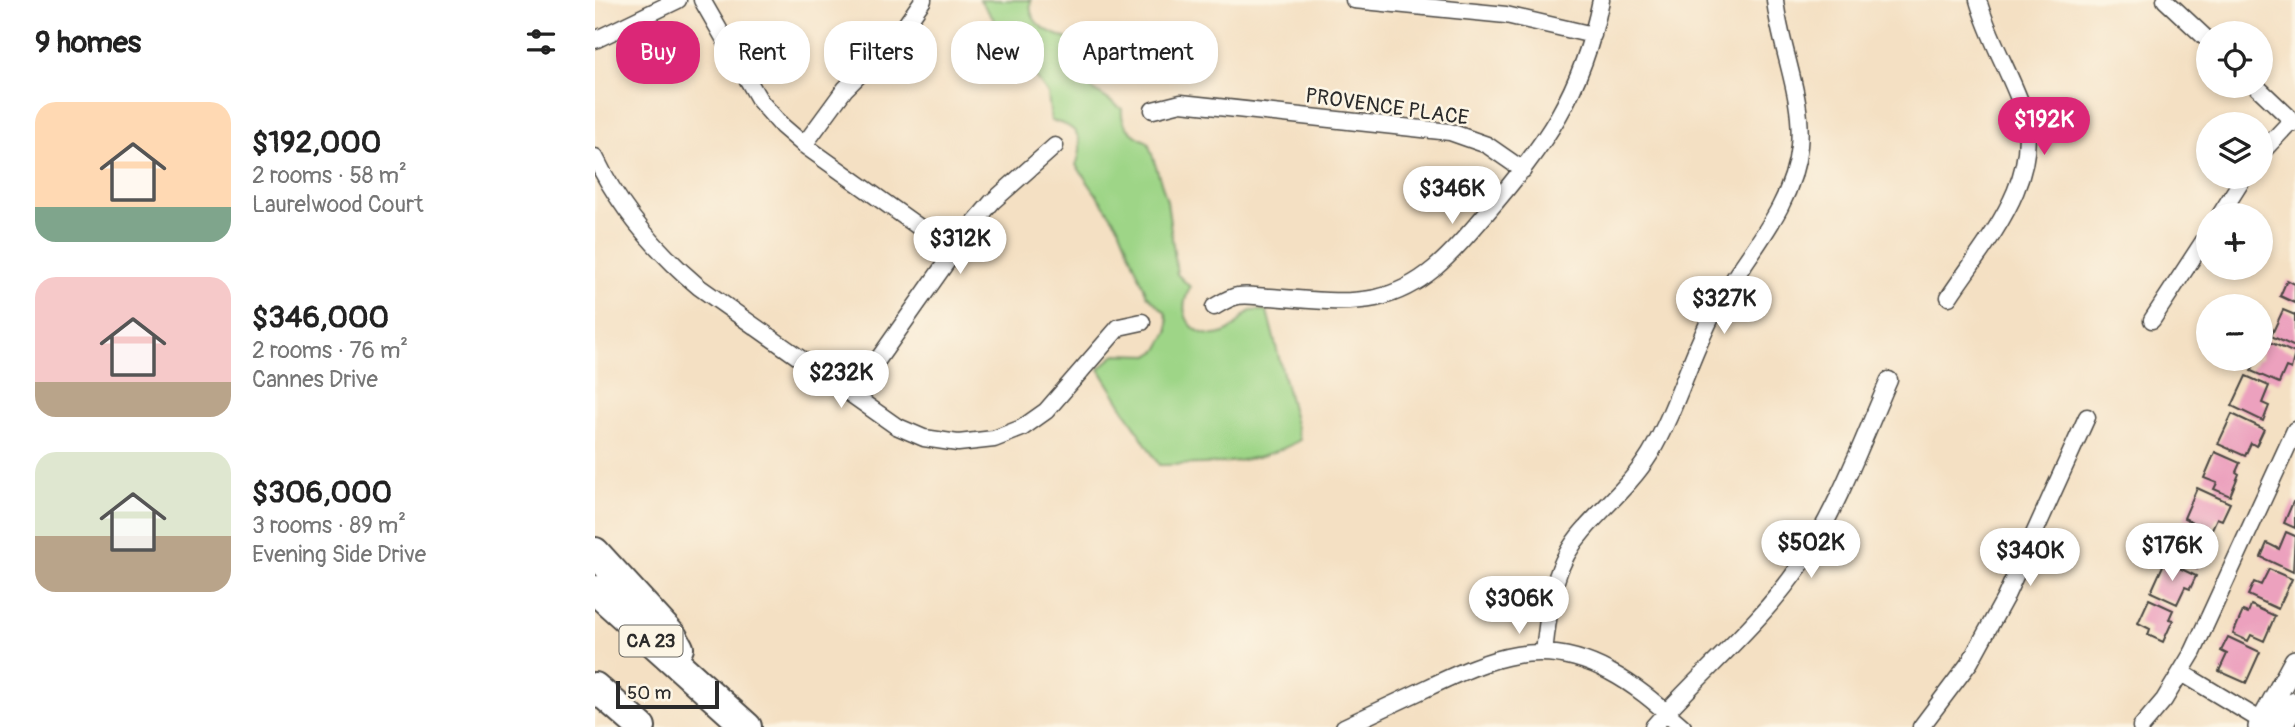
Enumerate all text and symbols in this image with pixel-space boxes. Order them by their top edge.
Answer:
chip: Buy [616,21,700,84]
chip: Rent [714,21,810,84]
chip: Filters [824,21,937,84]
chip: New [951,21,1044,84]
chip: Apartment [1058,21,1218,84]
map controls [2196,21,2273,371]
button: locate [2196,21,2273,98]
icon: filters [522,23,560,61]
text: 9 homes [35,24,141,61]
street label: PROVENCE PLACE [1304,82,1470,132]
pin: $192K [1995,97,2093,157]
text: $192K [2014,105,2074,134]
button: layers [2196,112,2273,189]
text: $192,000 [252,124,381,161]
icon: home [91,130,175,214]
text: 2 rooms · 58 m² [252,161,407,190]
pin: $346K [1403,166,1501,226]
text: $346K [1419,174,1485,203]
text: Laurelwood Court [252,190,423,219]
button: + [2196,203,2273,280]
pin: $312K [911,216,1009,276]
text: $312K [929,224,991,253]
pin: $327K [1675,276,1773,336]
text: $327K [1692,284,1756,313]
button: − [2196,294,2273,371]
text: $346,000 [252,299,389,336]
icon: home [91,305,175,389]
text: 2 rooms · 76 m² [252,336,408,365]
pin: $232K [792,350,890,410]
text: $232K [809,358,873,387]
text: Cannes Drive [252,365,378,394]
text: $306,000 [252,474,392,511]
icon: home [91,480,175,564]
text: 3 rooms · 89 m² [252,511,406,540]
pin: $502K [1762,520,1860,580]
pin: $176K [2123,524,2221,583]
text: $502K [1777,528,1845,557]
pin: $340K [1981,528,2079,588]
text: $176K [2142,531,2202,560]
text: $340K [1996,536,2064,565]
text: Evening Side Drive [252,540,426,569]
pin: $306K [1470,576,1568,636]
text: $306K [1485,584,1553,613]
road number: CA 23 [619,626,683,656]
scale bar [616,678,719,710]
text: 50 m [627,681,671,705]

